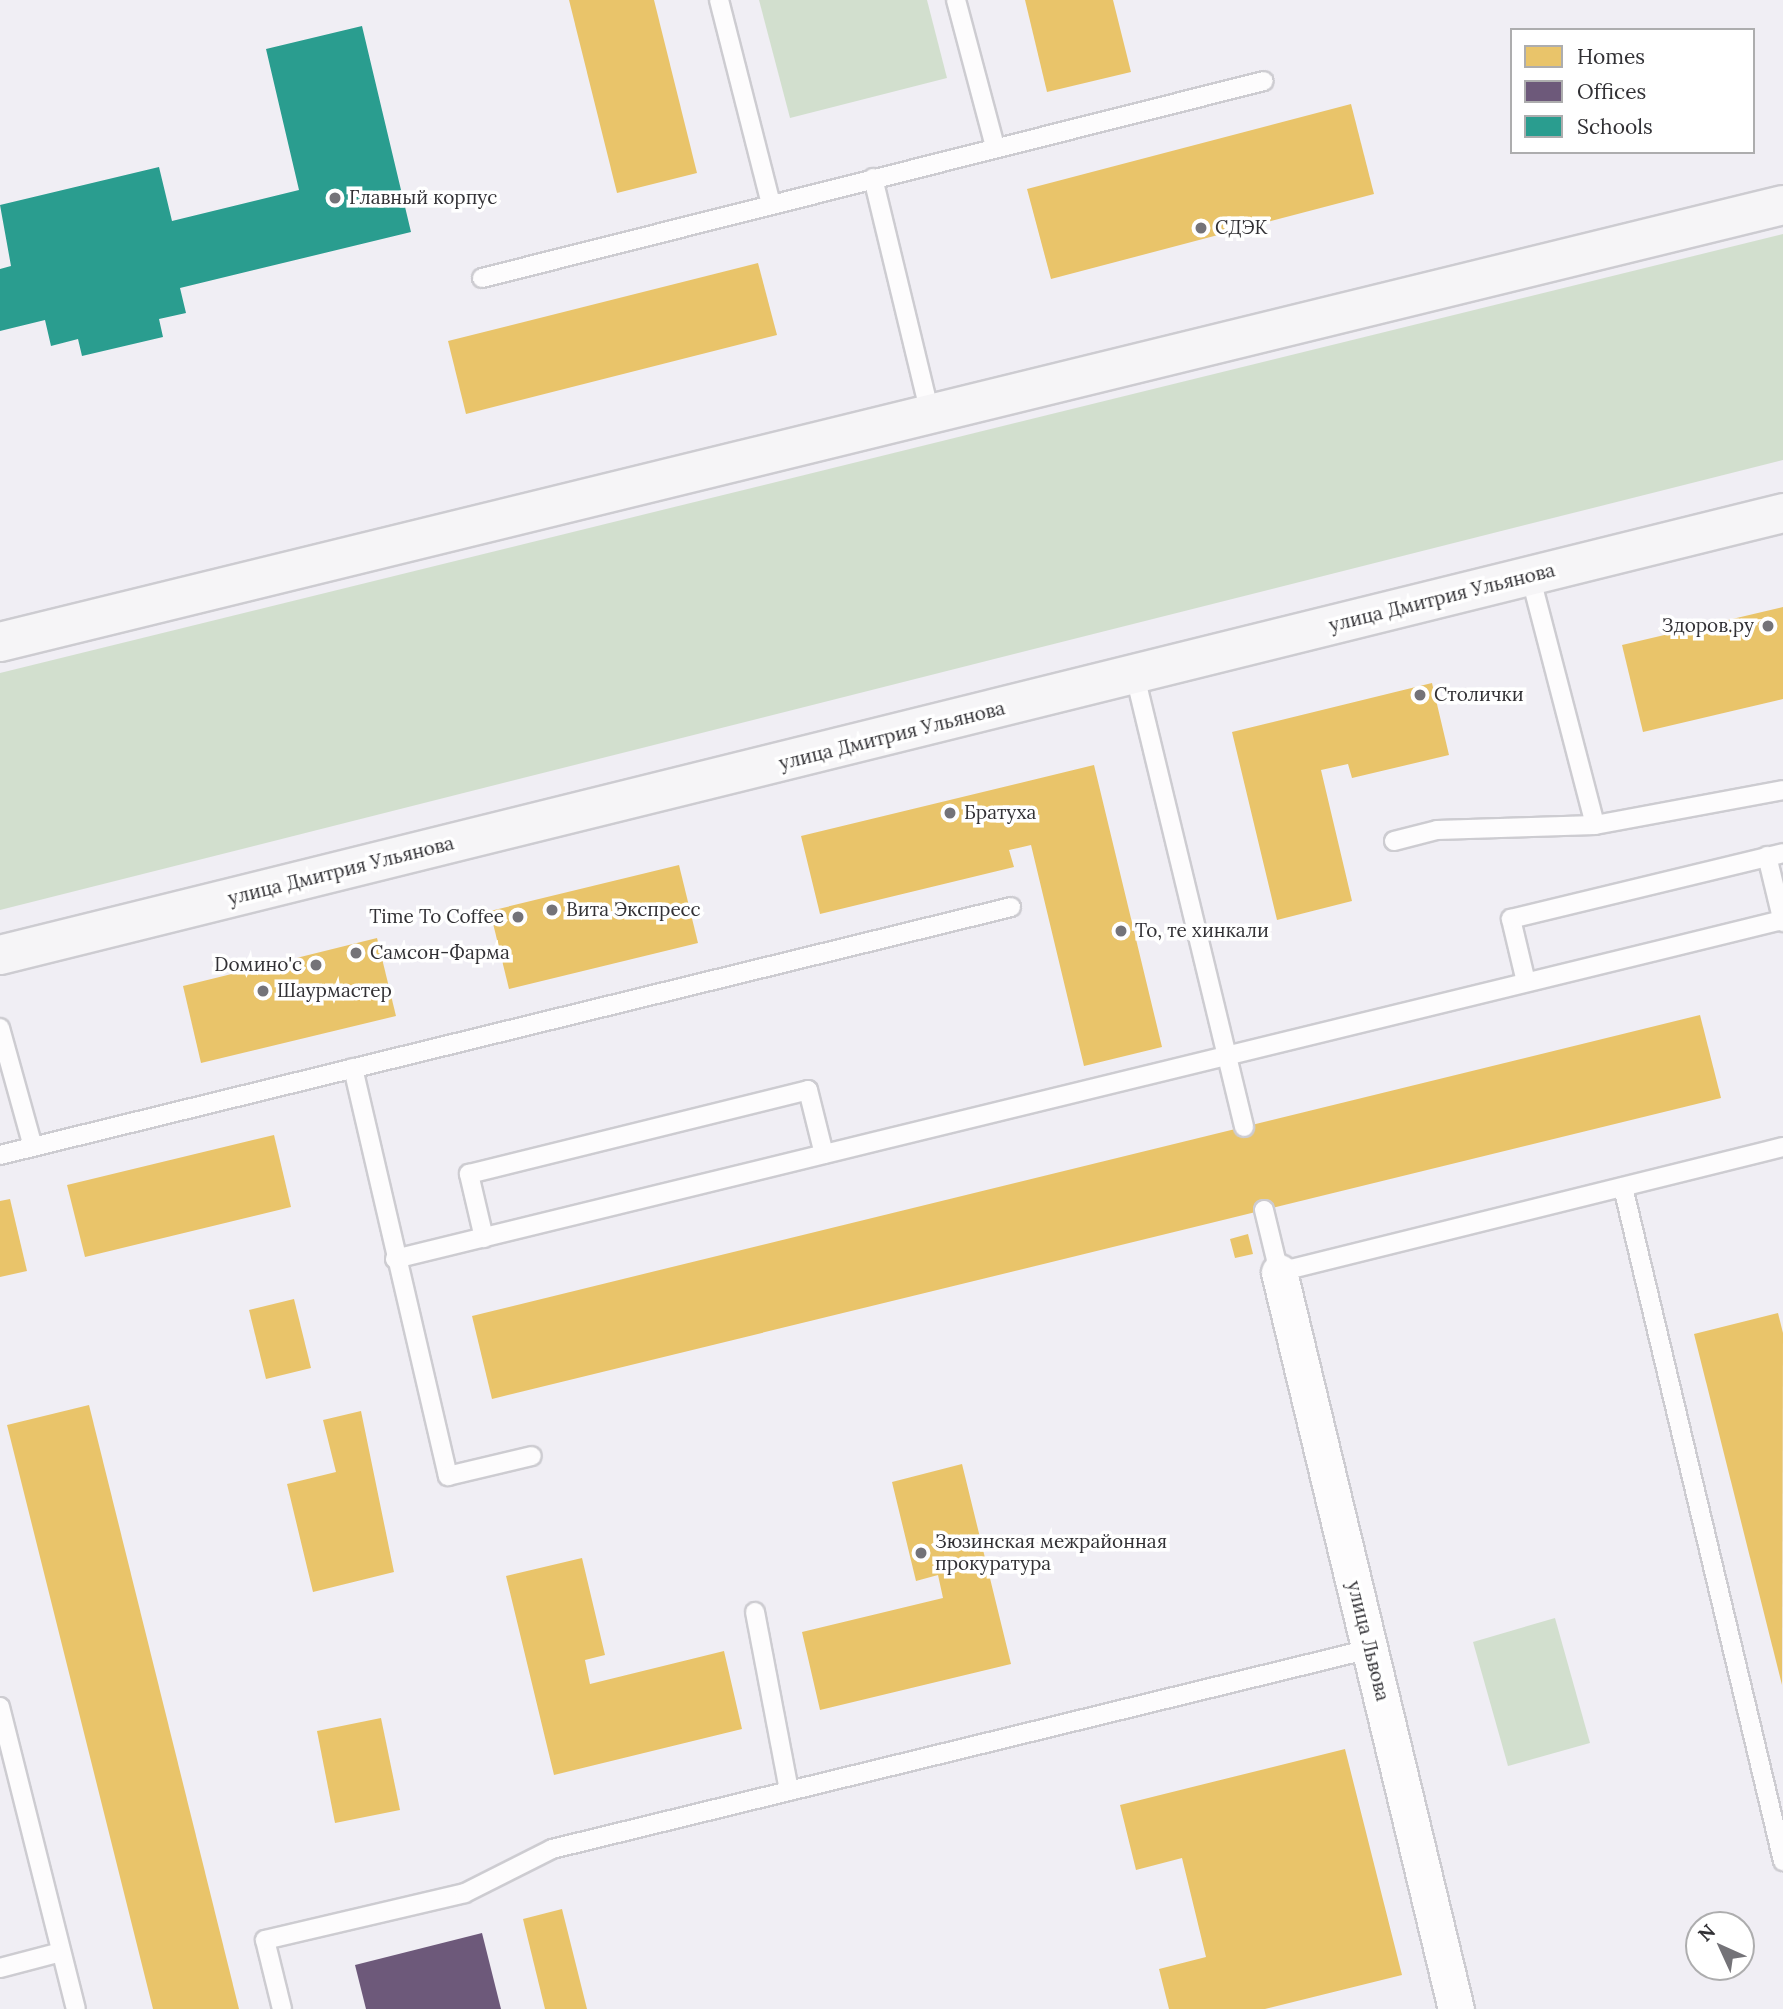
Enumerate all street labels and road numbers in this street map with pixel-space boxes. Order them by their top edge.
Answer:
street label: улица Дмитрия Ульянова [1327,559,1557,637]
street label: улица Дмитрия Ульянова [777,697,1007,775]
street label: улица Дмитрия Ульянова [226,832,456,910]
street label: улица Львова [1342,1579,1394,1703]

